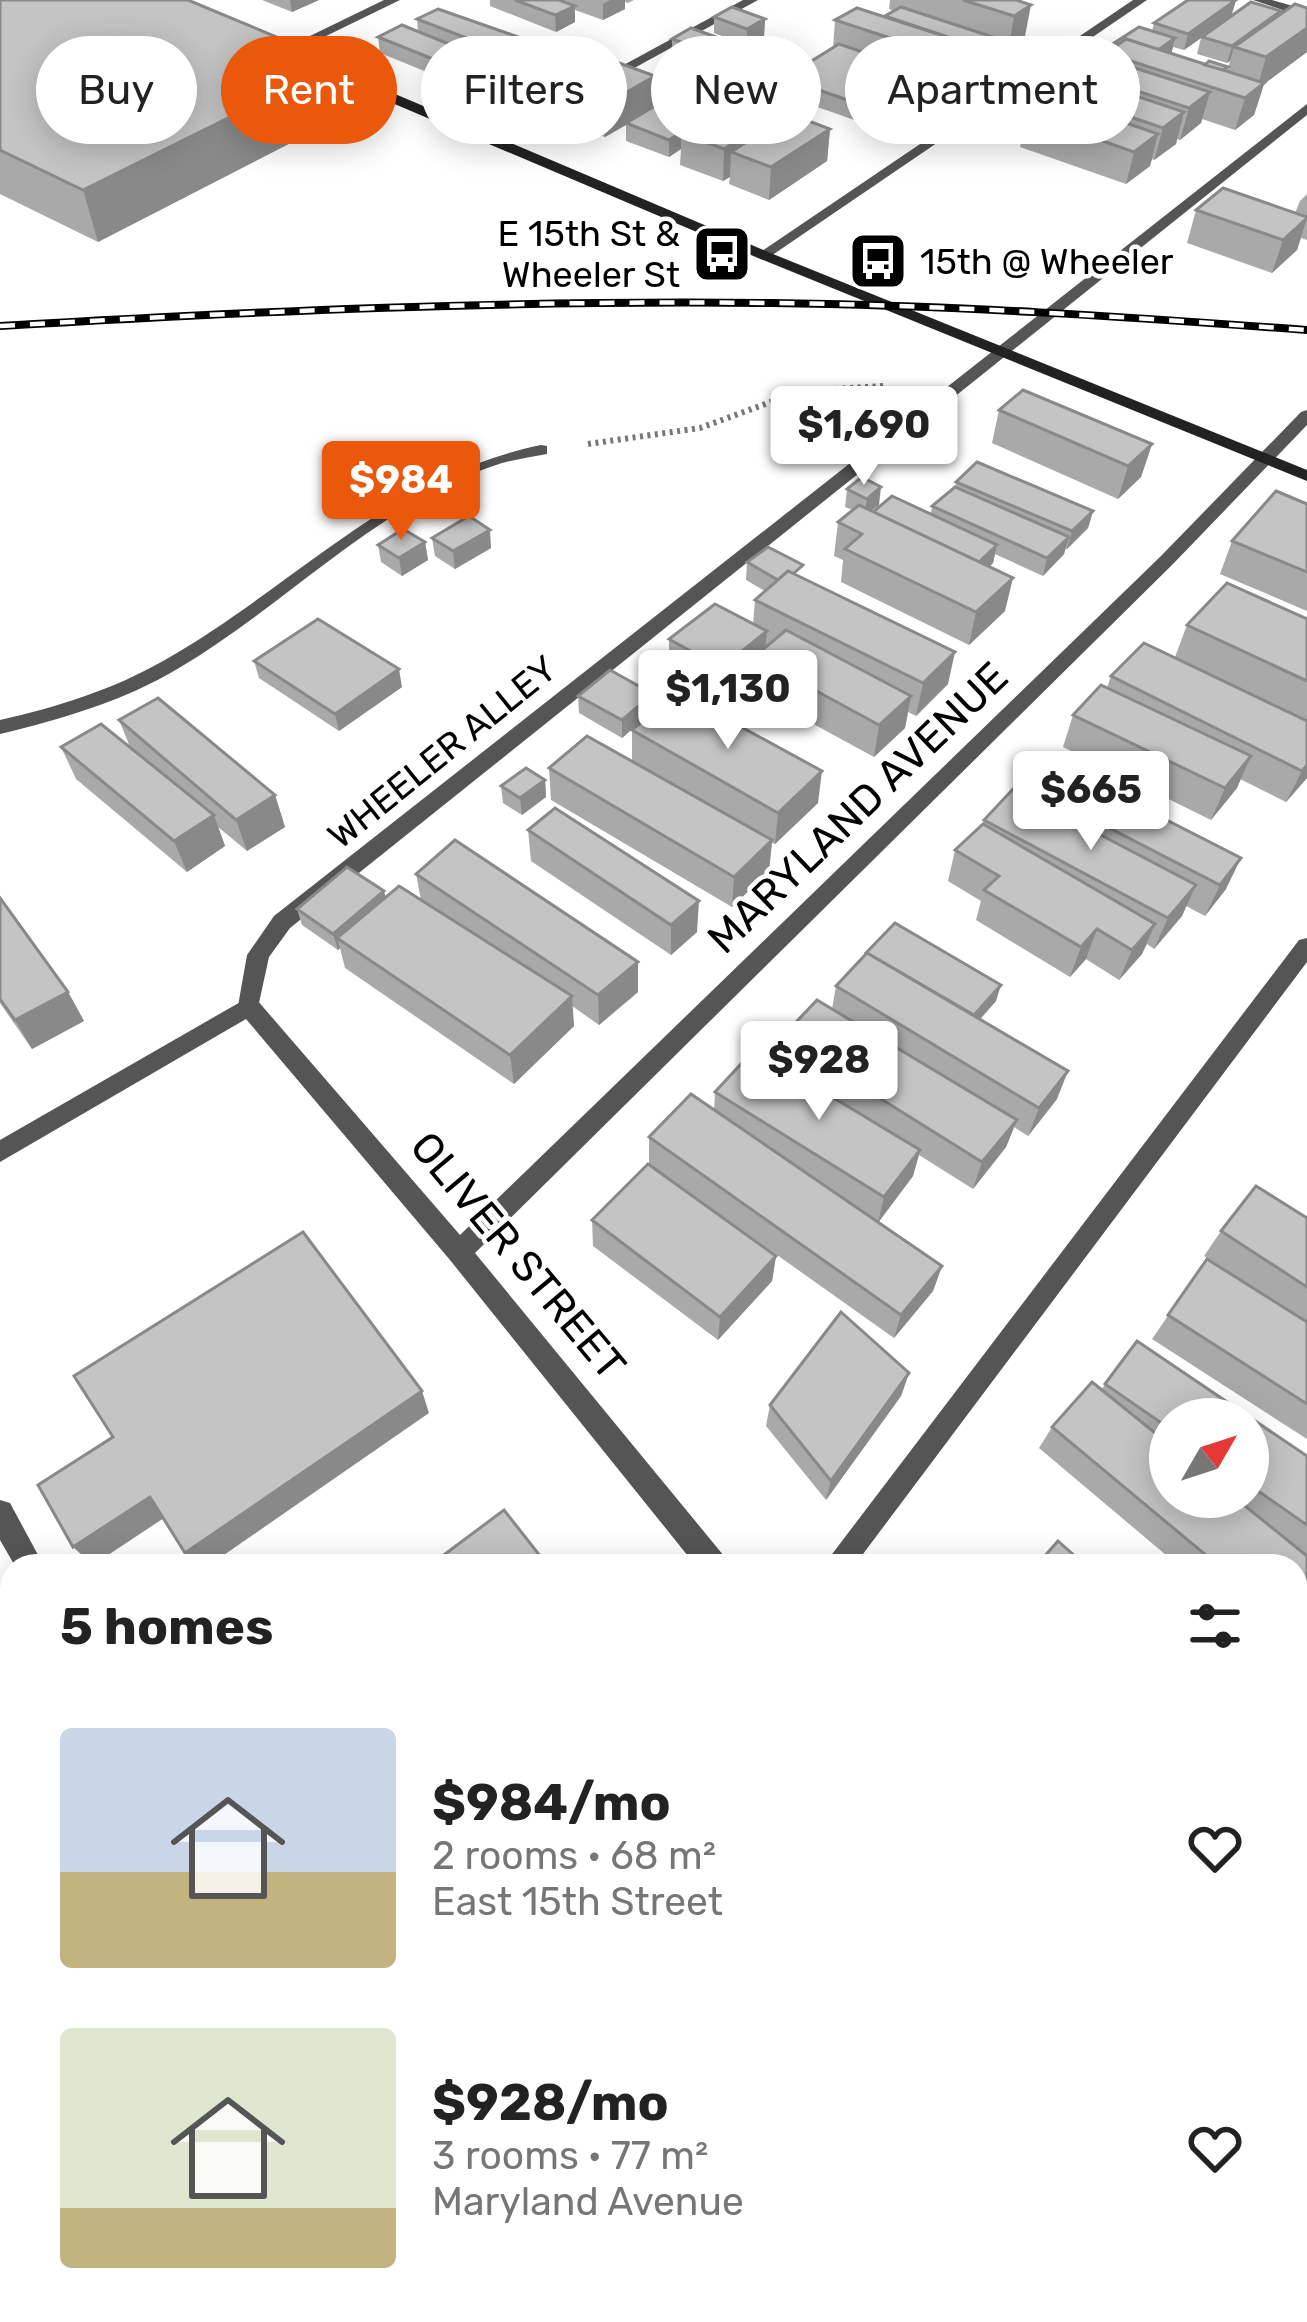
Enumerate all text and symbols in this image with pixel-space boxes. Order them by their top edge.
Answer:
chip: Buy [36,36,197,144]
chip: Rent [221,36,397,144]
chip: Filters [421,36,627,144]
chip: New [651,36,821,144]
chip: Apartment [845,36,1140,144]
place label: E 15th St & Wheeler St [497,212,680,296]
bus stop icon: E 15th St & Wheeler St [691,223,753,285]
bus stop icon: 15th @ Wheeler [847,230,909,292]
place label: 15th @ Wheeler [920,240,1174,283]
pin: $1,690 [766,386,962,488]
text: $1,690 [798,402,930,448]
pin: $984 [330,441,472,543]
text: $984 [349,457,453,503]
street label: WHEELER ALLEY [319,647,565,857]
pin: $1,130 [630,650,826,752]
street label: MARYLAND AVENUE [698,652,1018,964]
text: $1,130 [665,666,791,712]
pin: $665 [1020,751,1162,853]
text: $665 [1040,767,1142,813]
pin: $928 [748,1021,890,1123]
text: $928 [768,1037,870,1083]
street label: OLIVER STREET [400,1122,636,1390]
north arrow [1149,1398,1269,1518]
map controls [1149,1398,1269,1518]
icon: filters [1182,1593,1248,1659]
text: 5 homes [60,1596,273,1657]
text: $984/mo [432,1772,671,1833]
icon: home [156,1776,300,1920]
icon: heart [1182,1815,1248,1881]
text: 2 rooms · 68 m² [432,1833,716,1879]
text: East 15th Street [432,1879,723,1925]
text: $928/mo [432,2072,669,2133]
icon: home [156,2076,300,2220]
icon: heart [1182,2115,1248,2181]
text: 3 rooms · 77 m² [432,2133,708,2179]
text: Maryland Avenue [432,2179,744,2225]

